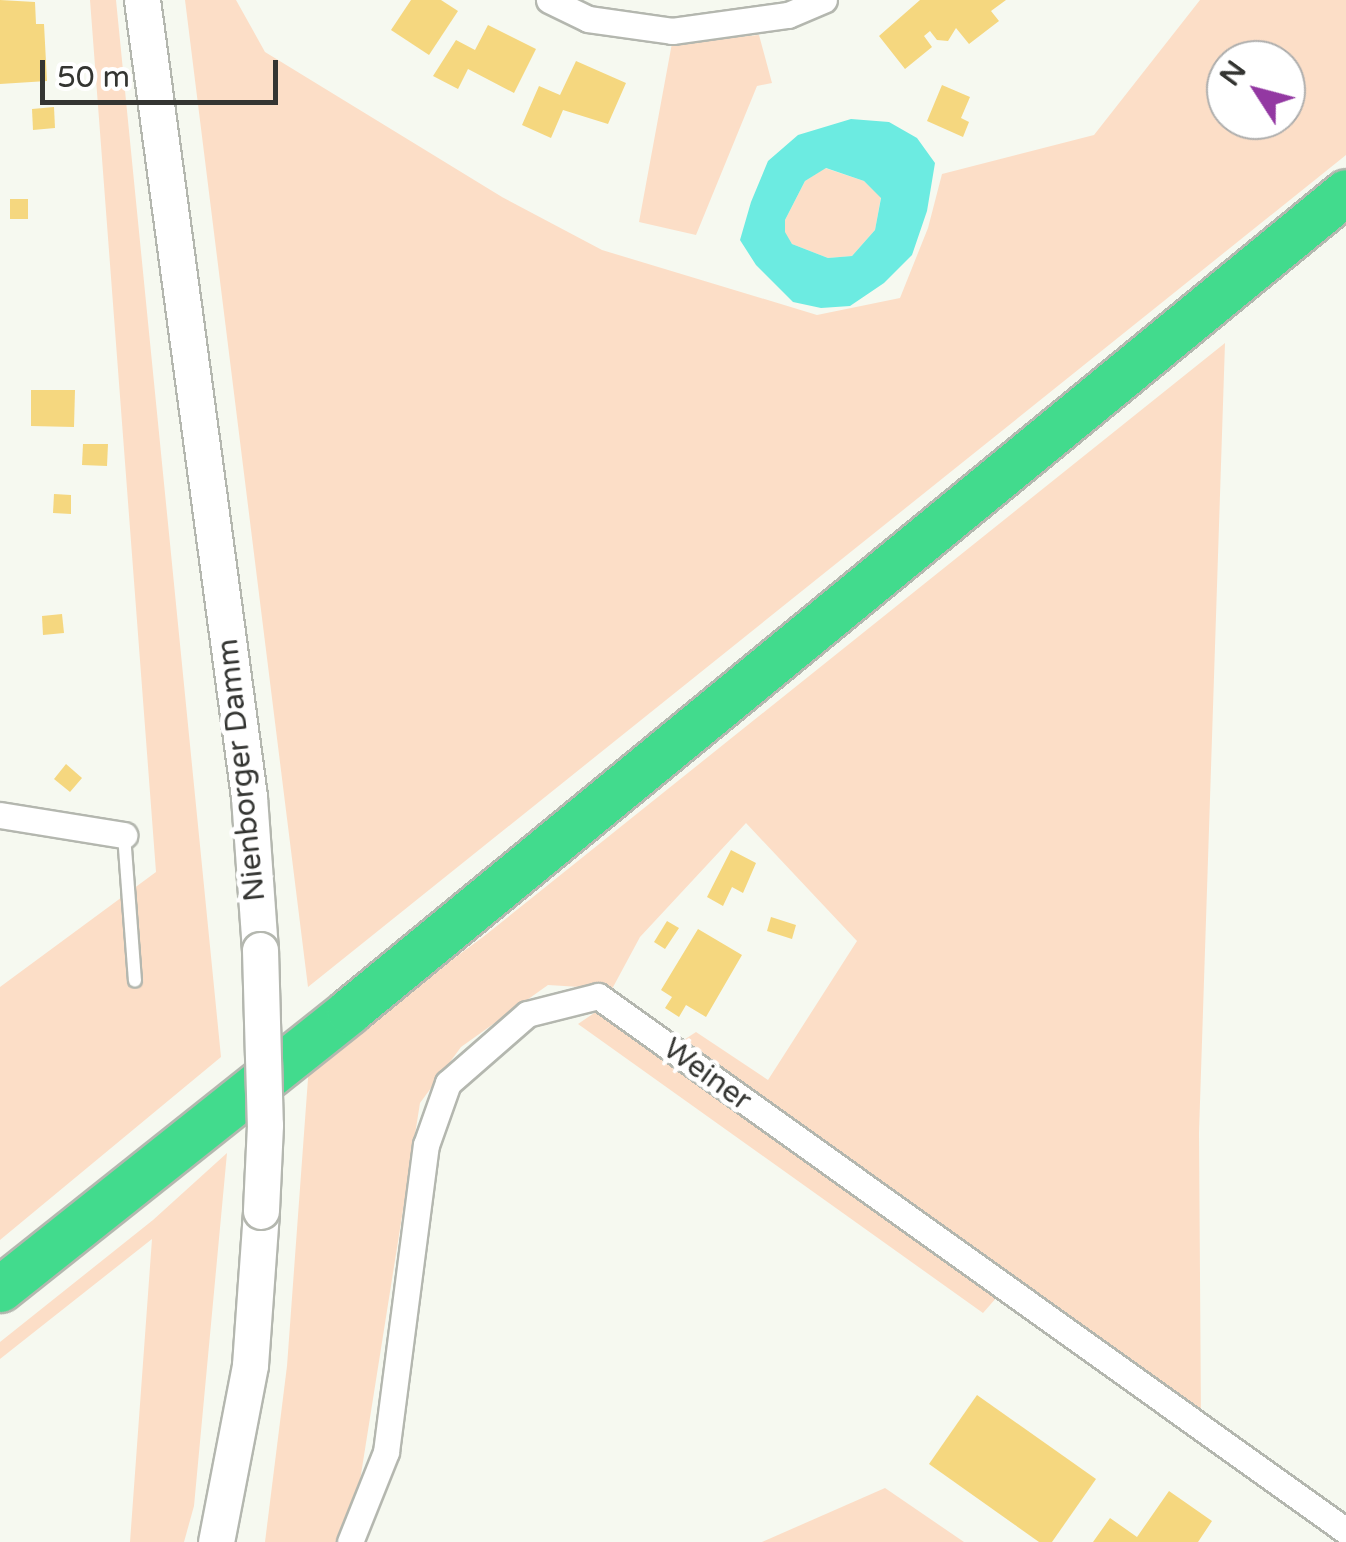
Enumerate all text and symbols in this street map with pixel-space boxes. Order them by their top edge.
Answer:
scale bar [45,40,282,102]
north arrow [1206,40,1306,140]
text: N [1213,54,1254,93]
text: 50 m [57,59,130,96]
street label: Nienborger Damm [210,637,274,903]
street label: Weiner [656,1031,758,1119]

